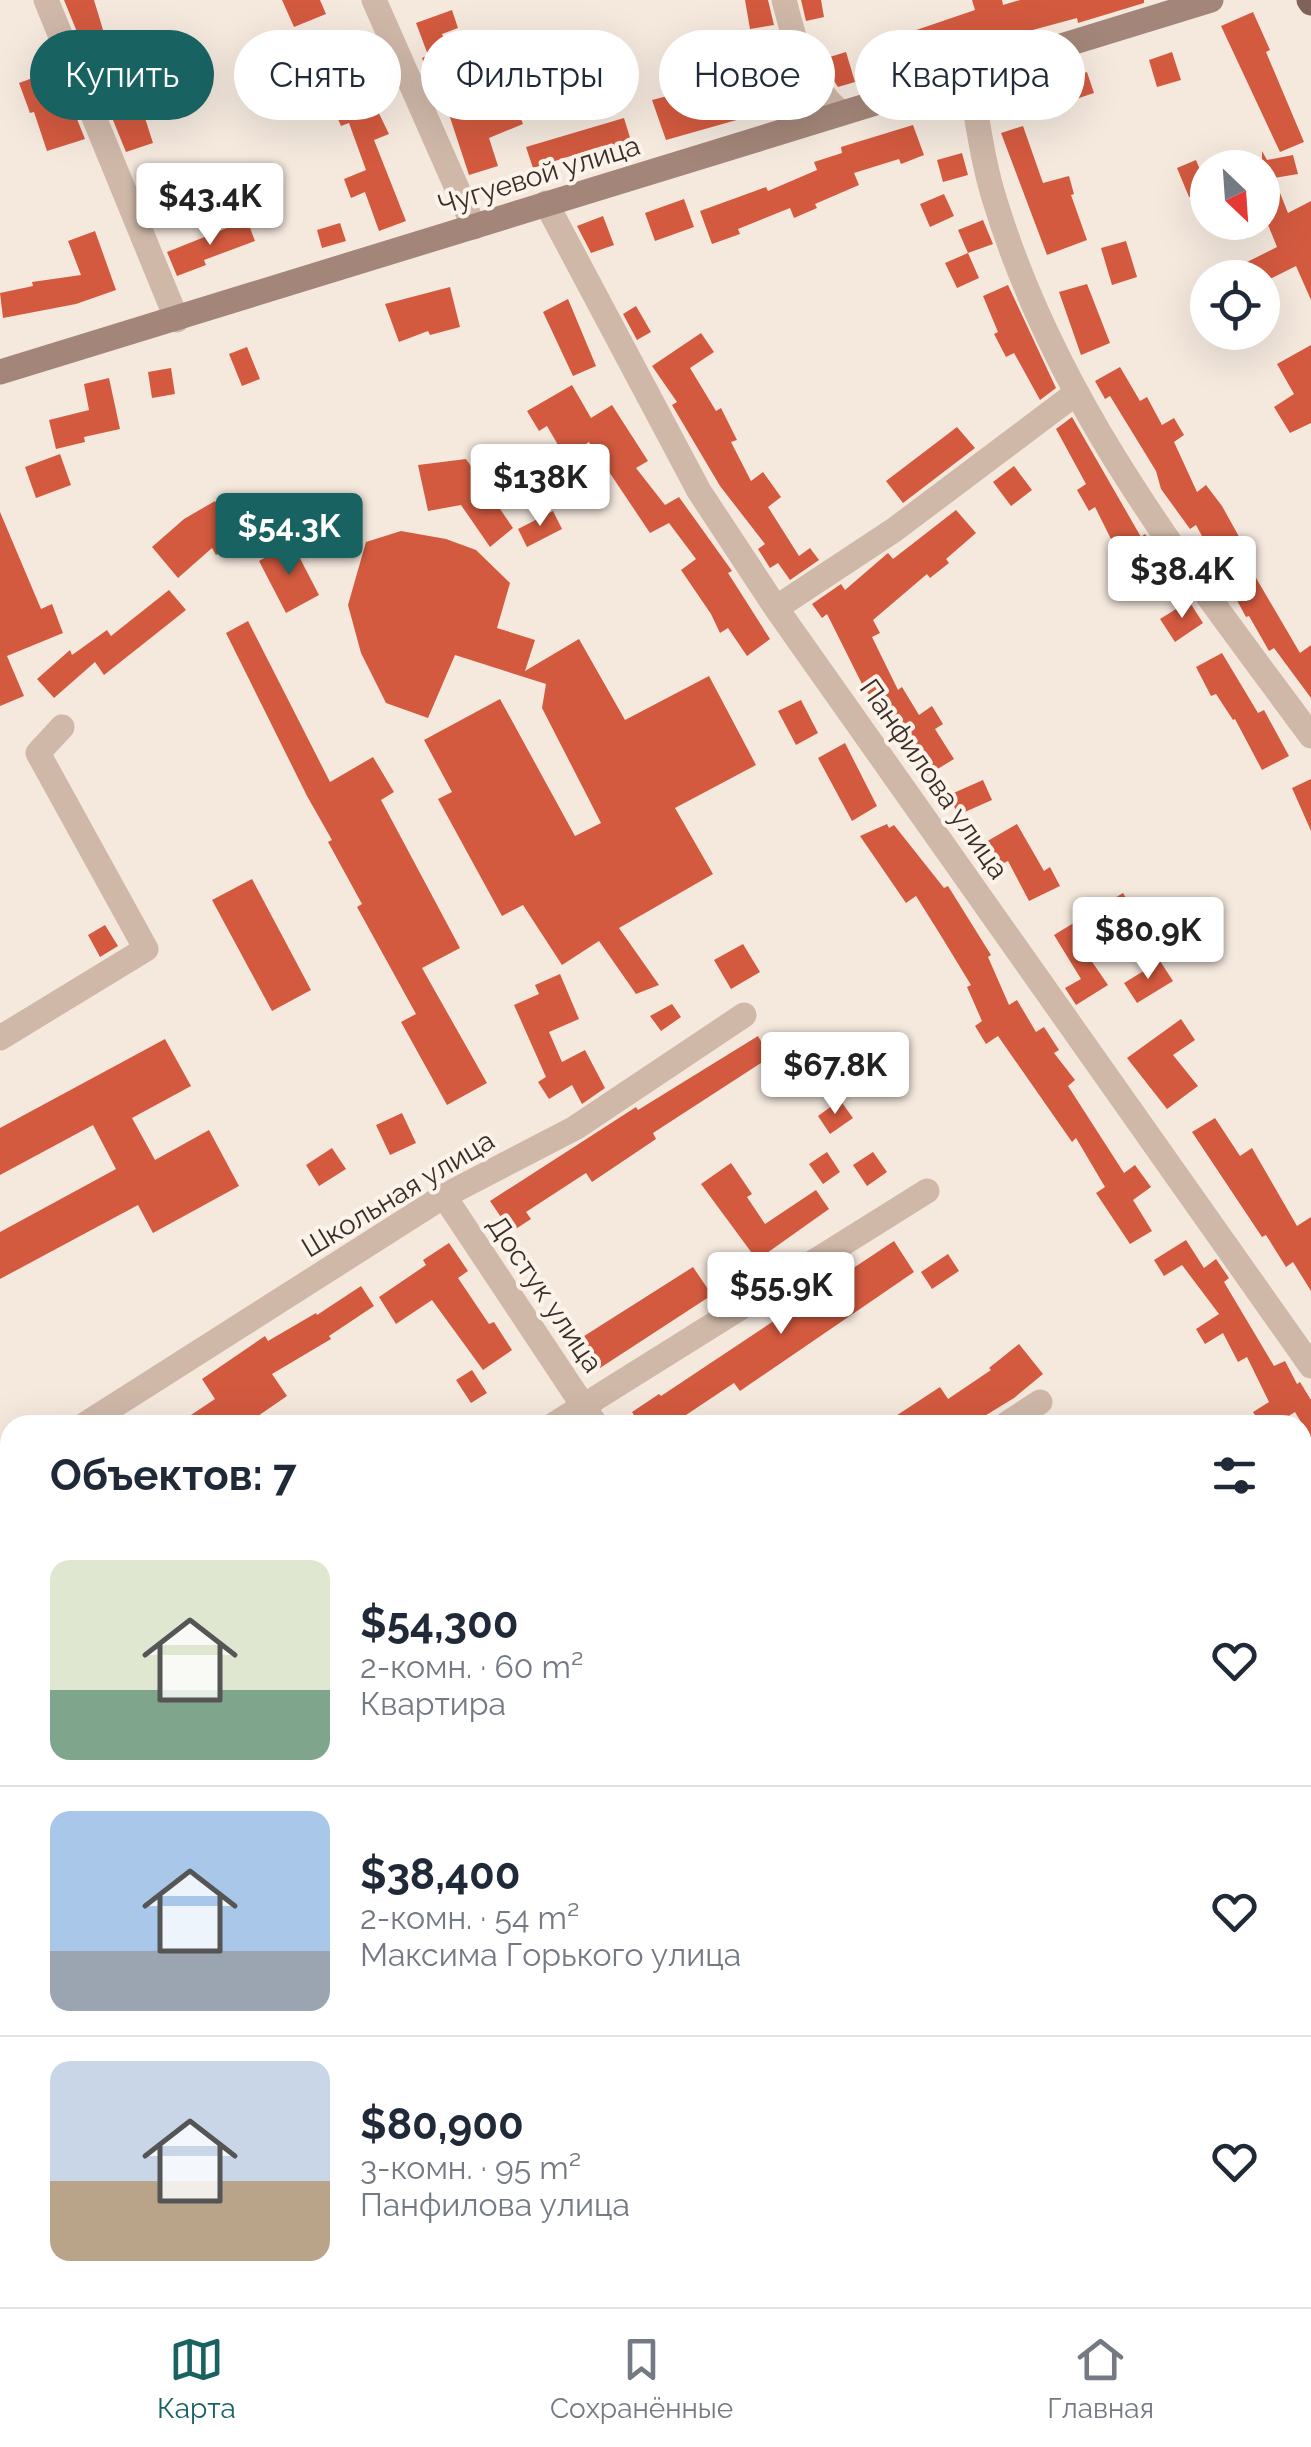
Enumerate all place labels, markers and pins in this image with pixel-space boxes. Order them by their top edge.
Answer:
pin: $43.4K [129,163,291,248]
pin: $138K [470,444,610,529]
pin: $54.3K [208,493,370,578]
pin: $38.4K [1101,536,1263,621]
pin: $80.9K [1067,897,1229,982]
pin: $67.8K [754,1032,916,1117]
pin: $55.9K [700,1252,862,1337]

